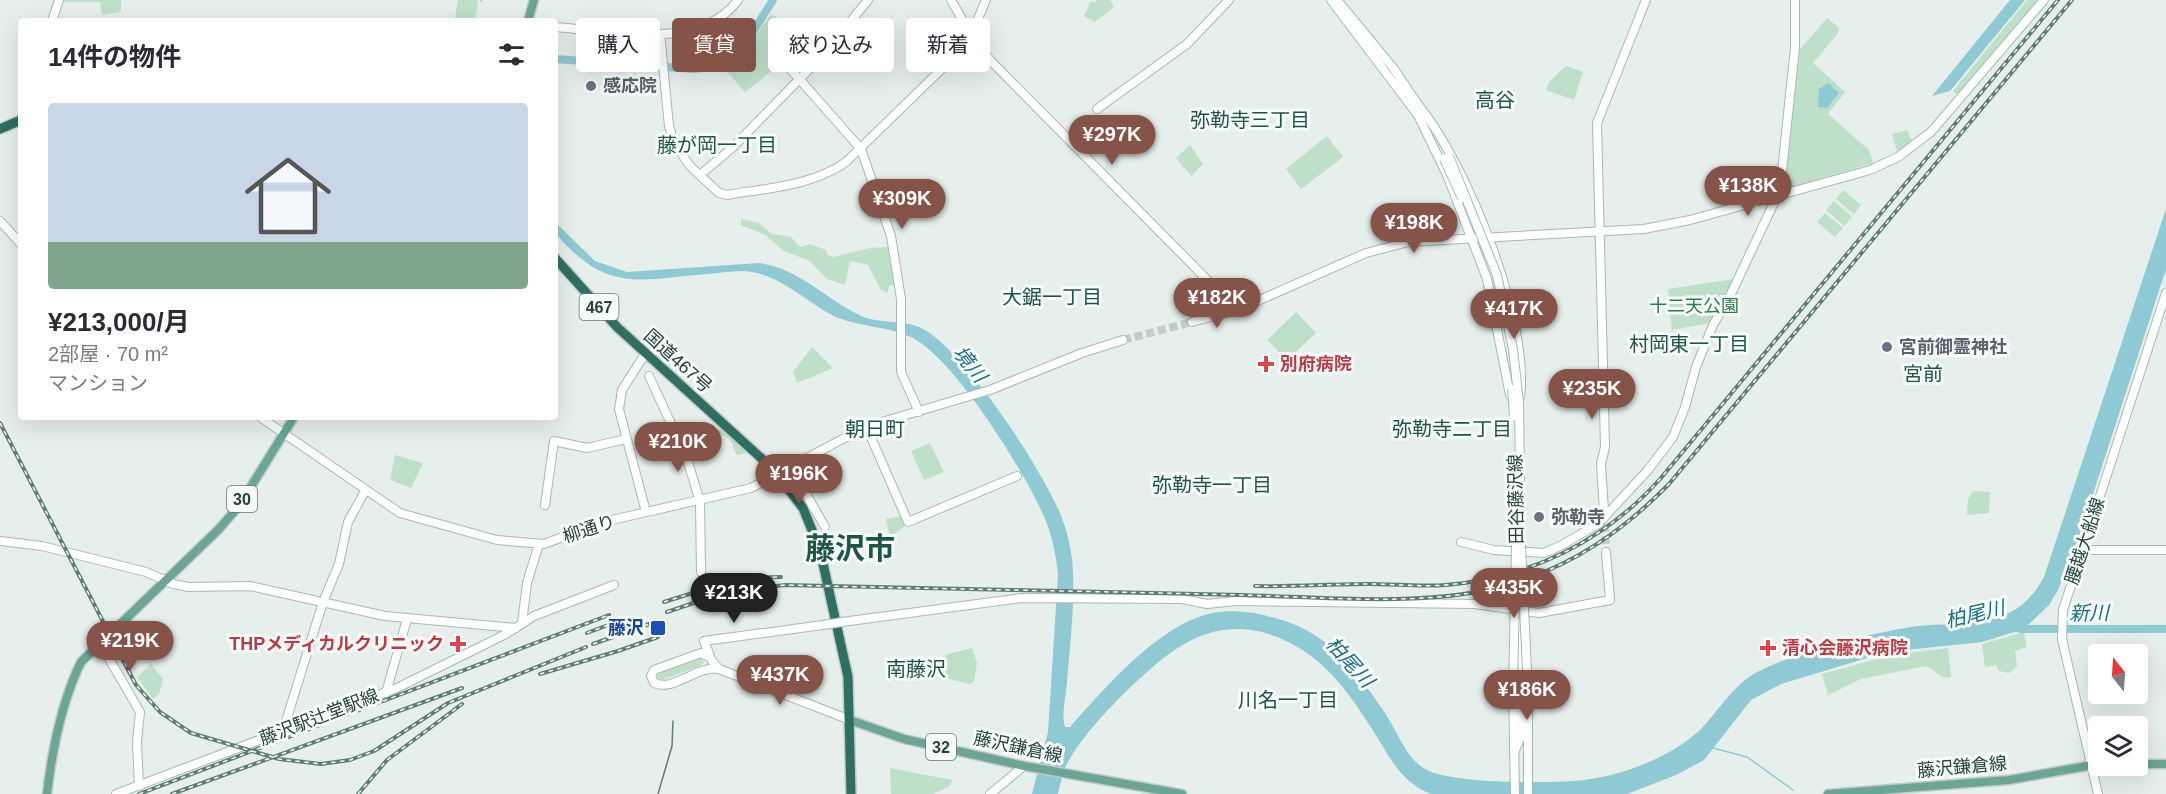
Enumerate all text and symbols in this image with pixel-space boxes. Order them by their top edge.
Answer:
chip: 購入 [576,18,660,72]
chip: 賃貸 [672,18,756,72]
chip: 絞り込み [768,18,894,72]
chip: 新着 [906,18,990,72]
icon: filters [495,38,528,71]
text: 14件の物件 [48,42,181,72]
place label: 感応院 [603,76,657,96]
marker: 感応院 [584,79,598,93]
district label: 高谷 [1475,89,1515,111]
district label: 弥勒寺三丁目 [1190,109,1310,131]
pin: ¥297K [1070,115,1154,166]
text: ¥297K [1083,123,1141,145]
district label: 藤が岡一丁目 [657,134,777,156]
icon: home [234,142,342,250]
pin: ¥138K [1706,166,1790,217]
text: ¥138K [1719,174,1777,196]
pin: ¥309K [860,179,944,230]
text: ¥309K [873,187,931,209]
pin: ¥198K [1372,203,1456,254]
text: ¥198K [1385,211,1443,233]
pin: ¥182K [1175,278,1259,329]
district label: 大鋸一丁目 [1002,286,1102,308]
text: ¥182K [1188,286,1246,308]
pin: ¥417K [1472,289,1556,340]
road number: 467 [580,294,618,320]
park label: 十二天公園 [1649,296,1739,316]
text: ¥417K [1485,297,1543,319]
text: ¥213,000/月 [48,307,190,337]
street label: 国道467号 [640,325,716,397]
district label: 村岡東一丁目 [1629,333,1749,355]
place label: 宮前御霊神社 [1899,337,2007,357]
marker: 宮前御霊神社 [1880,340,1894,354]
water label: 境川 [949,342,992,388]
text: 2部屋 · 70 m² [48,343,168,365]
place label: 別府病院 [1280,354,1352,374]
marker: 別府病院 [1257,355,1275,373]
district label: 宮前 [1903,363,1943,385]
pin: ¥235K [1550,369,1634,420]
text: マンション [48,372,148,394]
text: ¥235K [1563,377,1621,399]
district label: 朝日町 [845,418,905,440]
district label: 弥勒寺二丁目 [1392,418,1512,440]
pin: ¥210K [636,422,720,473]
text: ¥210K [649,430,707,452]
pin: ¥196K [757,454,841,505]
street label: 田谷藤沢線 [1505,454,1527,544]
text: ¥196K [770,462,828,484]
district label: 弥勒寺一丁目 [1152,474,1272,496]
road number: 30 [227,486,257,512]
street label: 腰越大船線 [2062,495,2108,587]
place label: 弥勒寺 [1551,507,1605,527]
marker: 弥勒寺 [1532,510,1546,524]
street label: 柳通り [560,511,618,547]
district label: 藤沢市 [805,532,895,565]
pin: ¥435K [1472,568,1556,619]
pin: ¥213K [692,573,776,624]
text: ¥435K [1485,576,1543,598]
text: ¥213K [705,581,763,603]
water label: 柏尾川 [1943,596,2009,631]
water label: 新川 [2069,602,2111,624]
place label: 藤沢 [608,618,644,638]
marker: 藤沢 [649,619,667,637]
pin: ¥219K [88,621,172,672]
text: ¥219K [101,629,159,651]
water label: 柏尾川 [1322,632,1380,693]
place label: THPメディカルクリニック [229,634,444,654]
marker: THPメディカルクリニック [449,635,467,653]
place label: 清心会藤沢病院 [1782,638,1908,658]
marker: 清心会藤沢病院 [1759,639,1777,657]
north arrow [2088,644,2148,704]
map controls [2088,644,2148,776]
pin: ¥437K [738,655,822,706]
district label: 南藤沢 [886,658,946,680]
text: ¥437K [751,663,809,685]
pin: ¥186K [1485,670,1569,721]
text: ¥186K [1498,678,1556,700]
street label: 藤沢駅辻堂駅線 [257,685,381,749]
district label: 川名一丁目 [1238,689,1338,711]
button: layers [2088,716,2148,776]
street label: 藤沢鎌倉線 [972,728,1064,766]
road number: 32 [926,734,956,760]
street label: 藤沢鎌倉線 [1916,753,2008,781]

